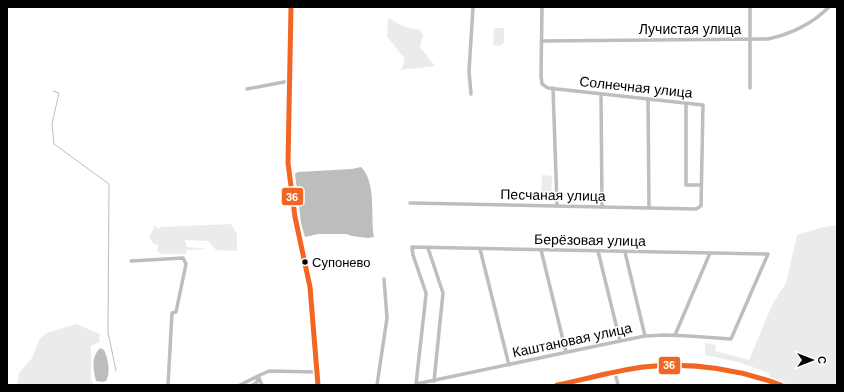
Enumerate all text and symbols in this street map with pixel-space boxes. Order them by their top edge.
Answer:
street label: Лучистая улица [639,21,741,37]
street label: Солнечная улица [579,73,694,101]
street label: Песчаная улица [500,186,606,204]
line badge: 36 [281,187,304,206]
text: 36 [286,191,298,203]
street label: Берёзовая улица [534,231,646,249]
place label: Супонево [312,255,371,270]
marker: Супонево [300,257,310,267]
street label: Каштановая улица [511,319,633,360]
north arrow [792,340,832,380]
line badge: 36 [658,356,681,375]
text: С [816,356,828,364]
text: 36 [663,359,675,371]

